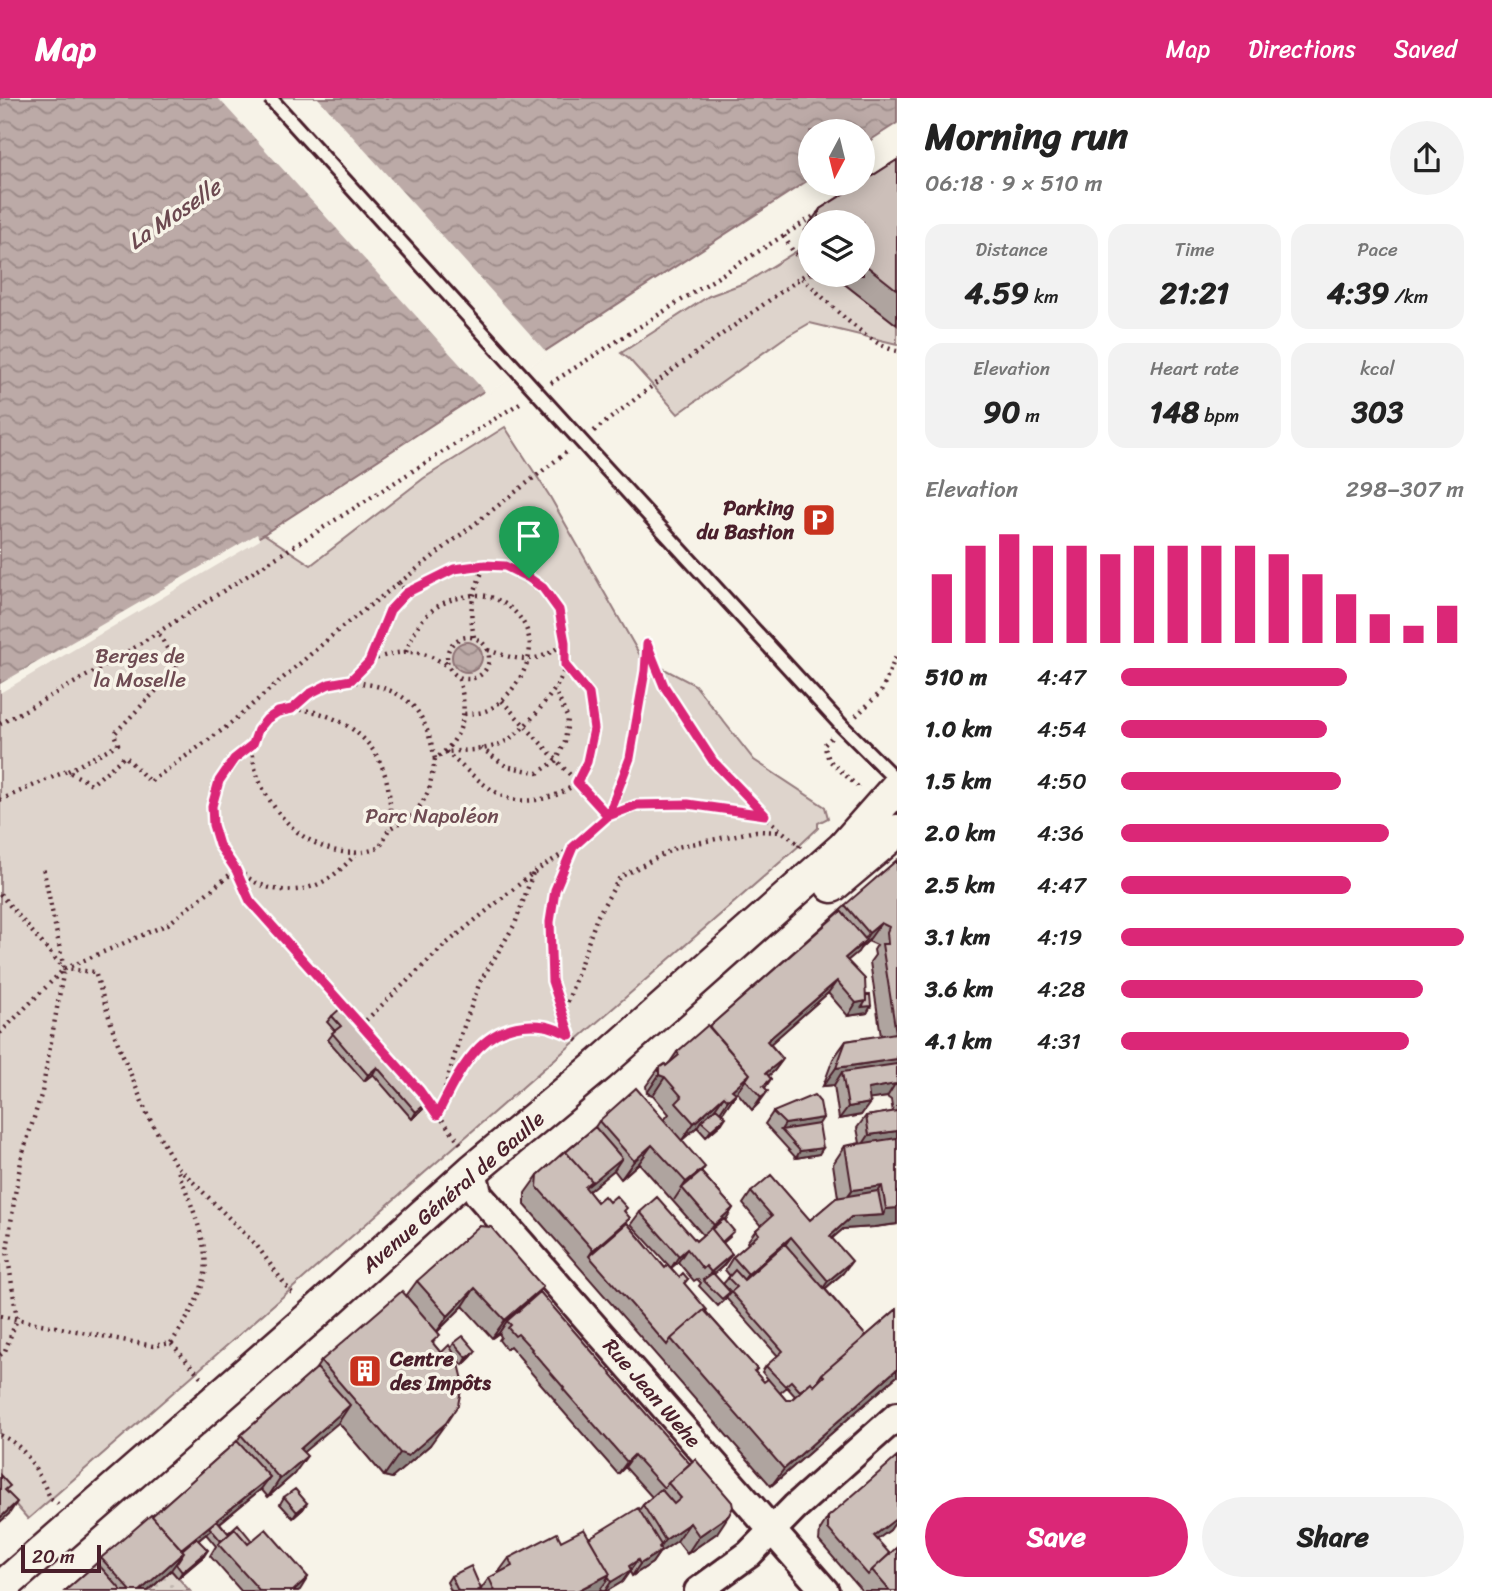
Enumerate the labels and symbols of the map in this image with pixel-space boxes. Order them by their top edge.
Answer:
north arrow [798,119,875,196]
water label: La Moselle [119,167,232,261]
place label: Parking du Bastion [697,489,795,551]
parking icon: Parking du Bastion [800,501,838,539]
pin [499,506,559,578]
park label: Berges de la Moselle [94,637,186,699]
park label: Parc Napoléon [365,797,499,835]
street label: Avenue Général de Gaulle [351,1101,554,1284]
street label: Rue Jean Wehe [593,1329,711,1457]
place label: Centre des Impôts [389,1340,491,1402]
building icon: Centre des Impôts [346,1352,384,1390]
scale bar [21,1542,102,1574]

